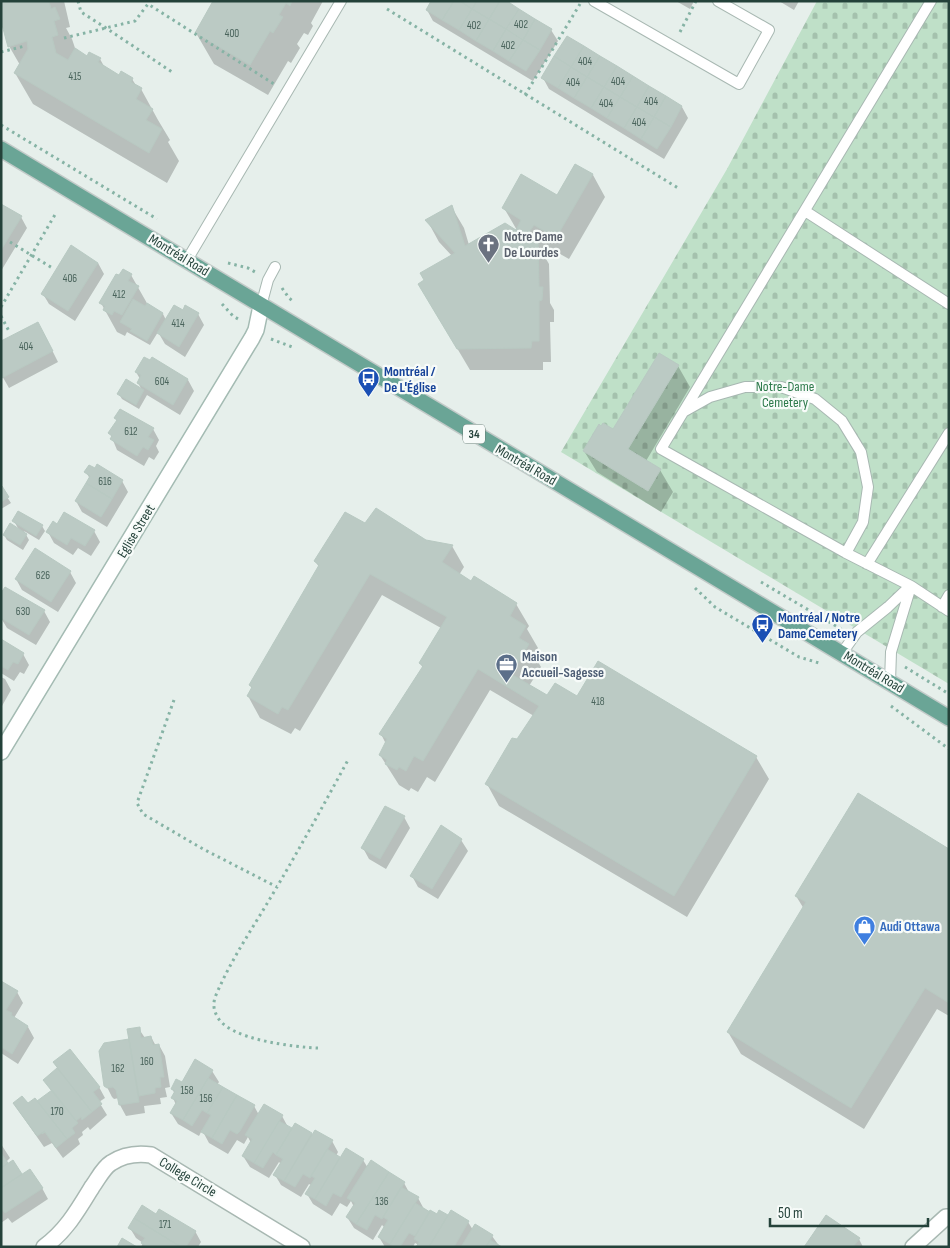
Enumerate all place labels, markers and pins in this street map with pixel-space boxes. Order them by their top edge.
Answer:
place label: Notre Dame De Lourdes [504,228,563,261]
church icon: Notre Dame De Lourdes [476,232,500,263]
place label: Montréal / De L'Église [384,363,436,396]
bus stop icon: Montréal / De L'Église [356,367,380,398]
place label: Montréal / Notre Dame Cemetery [778,609,860,642]
bus stop icon: Montréal / Notre Dame Cemetery [750,613,774,644]
place label: Maison Accueil-Sagesse [521,648,604,681]
office icon: Maison Accueil-Sagesse [494,652,518,683]
shop icon: Audi Ottawa [852,914,876,945]
place label: Audi Ottawa [879,918,940,935]

